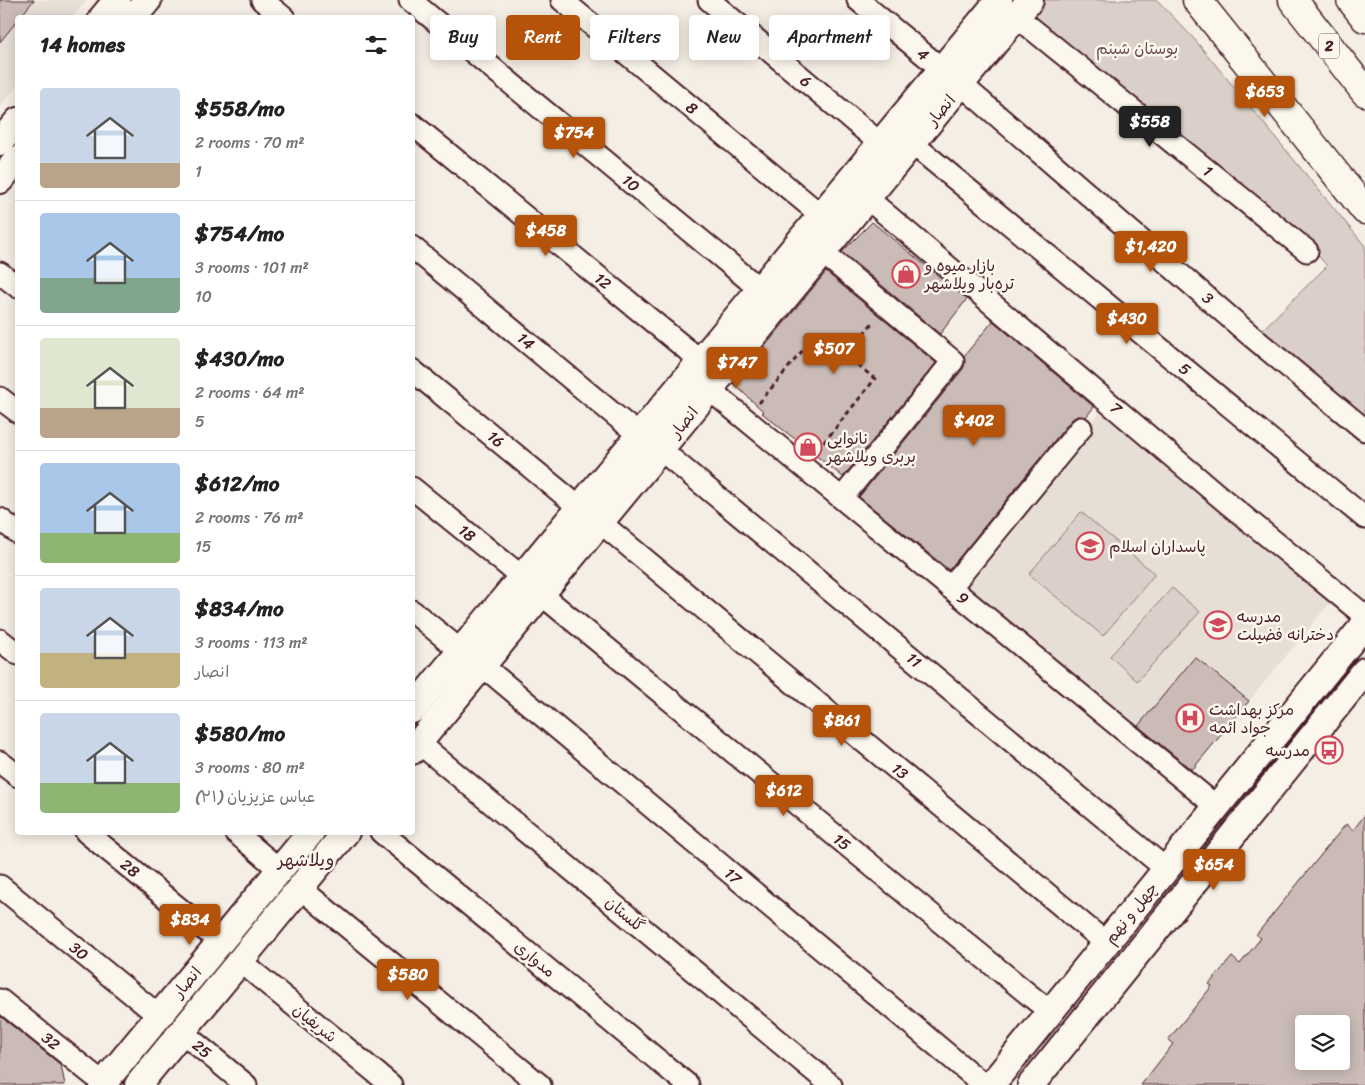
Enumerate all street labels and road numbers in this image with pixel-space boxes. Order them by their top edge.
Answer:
road number: 2 [1319,34,1339,58]
street label: 4 [910,40,936,68]
street label: 6 [793,67,819,95]
street label: انصار [918,88,963,134]
street label: 8 [679,94,705,122]
street label: 1 [1196,158,1220,185]
street label: 10 [615,166,647,200]
street label: 12 [588,265,618,297]
street label: 3 [1195,284,1221,312]
street label: 14 [510,324,542,358]
street label: 5 [1172,355,1198,383]
street label: 7 [1103,394,1130,423]
street label: انصار [661,400,706,446]
street label: 16 [481,423,511,455]
street label: 18 [451,517,483,550]
street label: 9 [950,584,976,612]
street label: 11 [899,644,929,676]
street label: 13 [885,755,915,787]
street label: 15 [826,825,858,859]
street label: 28 [114,851,147,885]
street label: 17 [718,860,749,893]
street label: چهل و نهم [1097,875,1165,951]
street label: گلستان [599,889,652,940]
street label: مدواری [508,933,562,985]
street label: 30 [63,934,95,968]
street label: انصار [164,960,209,1006]
street label: شریفیان [286,996,344,1050]
street label: 32 [35,1024,67,1058]
street label: 25 [185,1032,219,1066]

